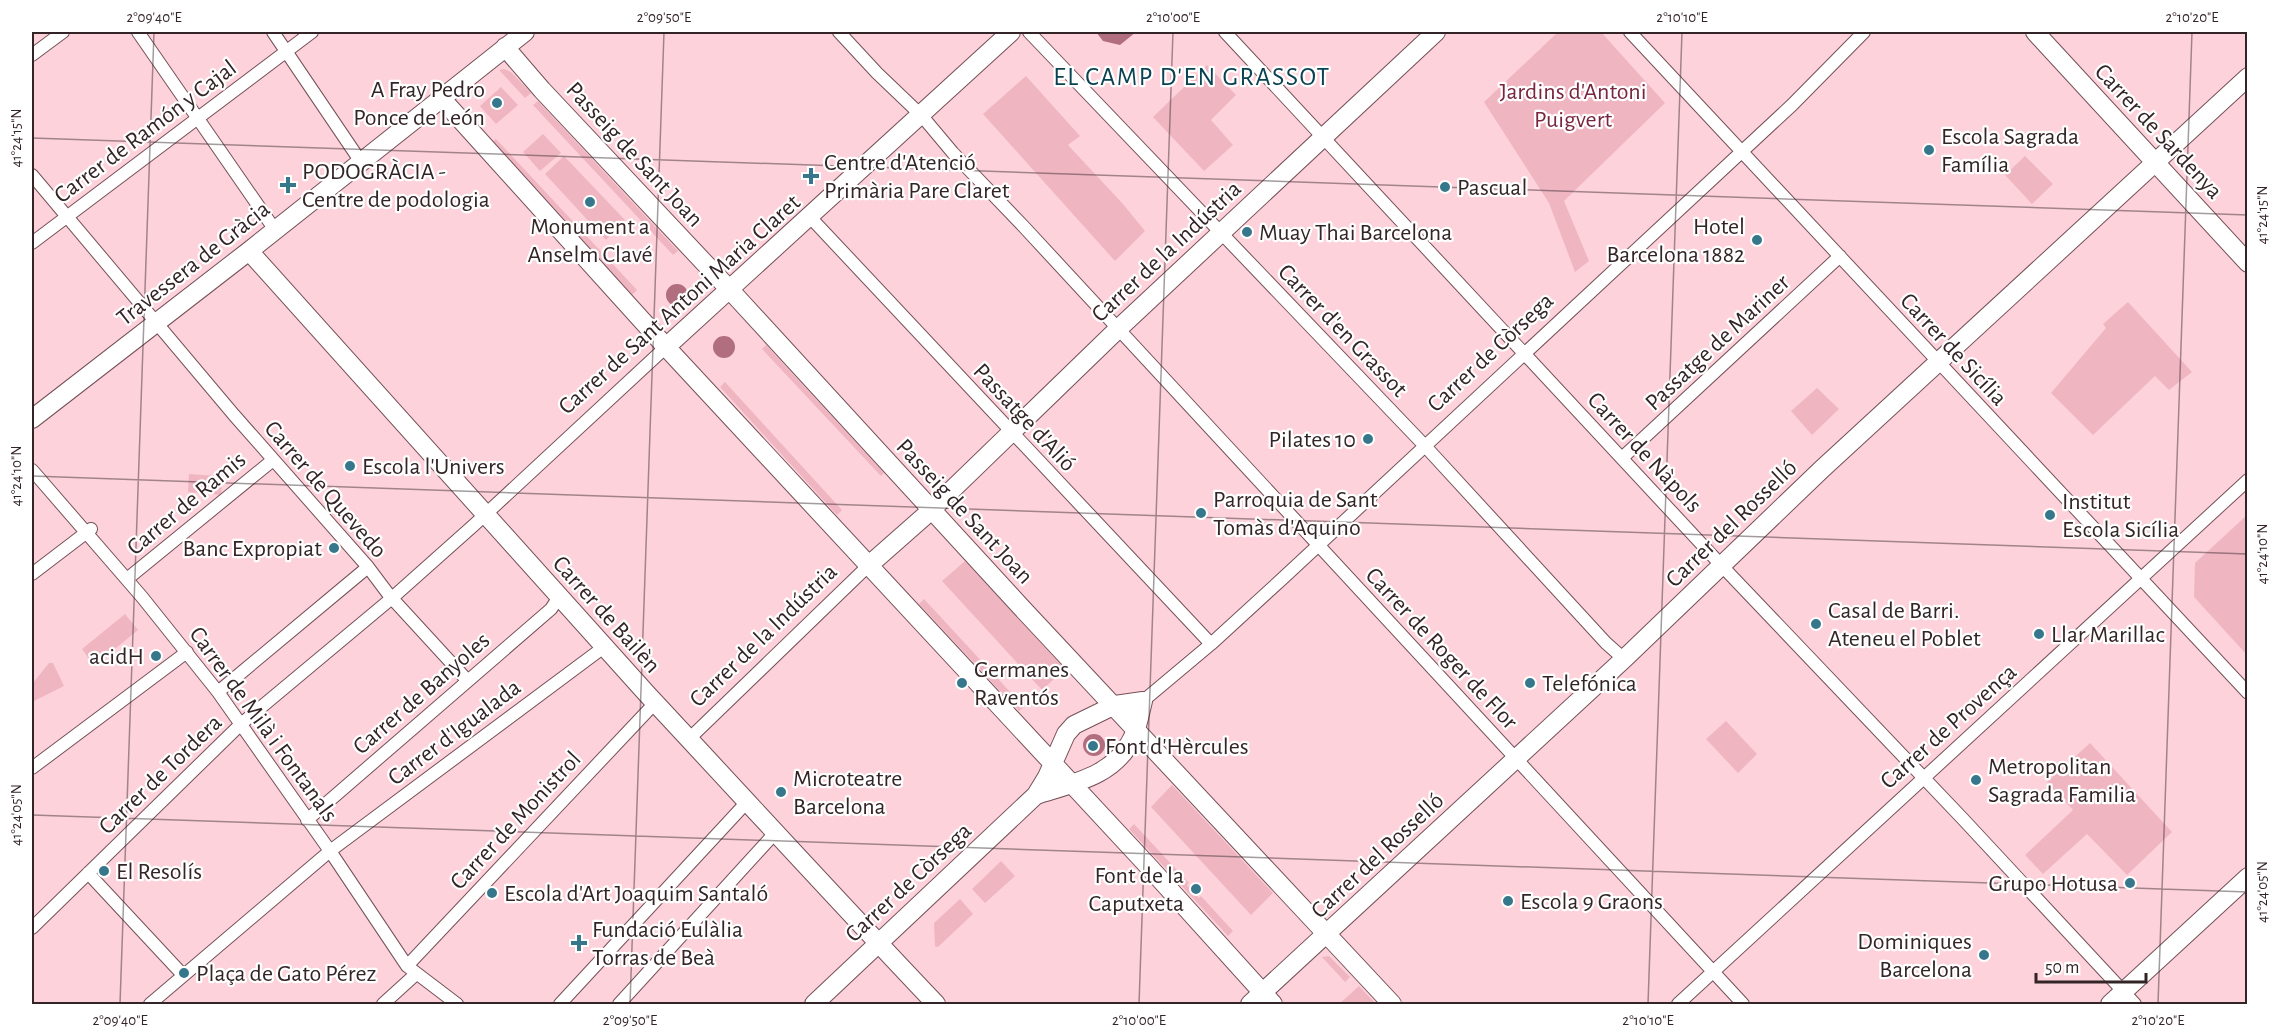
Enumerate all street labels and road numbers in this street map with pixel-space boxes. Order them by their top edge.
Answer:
street label: Carrer de Ramón y Cajal [50,56,241,208]
street label: Carrer de Sardenya [2090,60,2227,204]
street label: Passeig de Sant Joan [561,78,707,232]
street label: Carrer de la Indústria [1087,177,1246,327]
street label: Carrer de Sant Antoni Maria Claret [554,190,805,419]
street label: Travessera de Gràcia [113,197,275,331]
street label: Carrer d'en Grassot [1273,260,1412,402]
street label: Passatge de Mariner [1641,270,1795,415]
street label: Carrer de Còrsega [1423,289,1558,417]
street label: Carrer de Sicília [1895,289,2011,411]
street label: Passatge d'Alió [968,359,1080,476]
street label: Carrer de Nàpols [1583,388,1706,517]
street label: Carrer de Quevedo [260,417,391,563]
street label: Passeig de Sant Joan [891,435,1037,589]
street label: Carrer de Ramis [123,447,251,560]
street label: Carrer del Rosselló [1662,455,1802,592]
street label: Carrer de Bailèn [548,552,665,678]
street label: Carrer de la Indústria [685,560,842,712]
street label: Carrer de Roger de Flor [1361,563,1522,734]
street label: Carrer de Milà i Fontanals [184,623,342,827]
street label: Carrer de Banyoles [349,628,495,759]
street label: Carrer de Provença [1876,660,2021,794]
street label: Carrer d'Igualada [384,675,525,790]
street label: Carrer de Tordera [95,710,227,839]
street label: Carrer de Monistrol [446,747,586,894]
street label: Carrer del Rosselló [1307,788,1449,923]
street label: Carrer de Còrsega [841,819,976,947]

